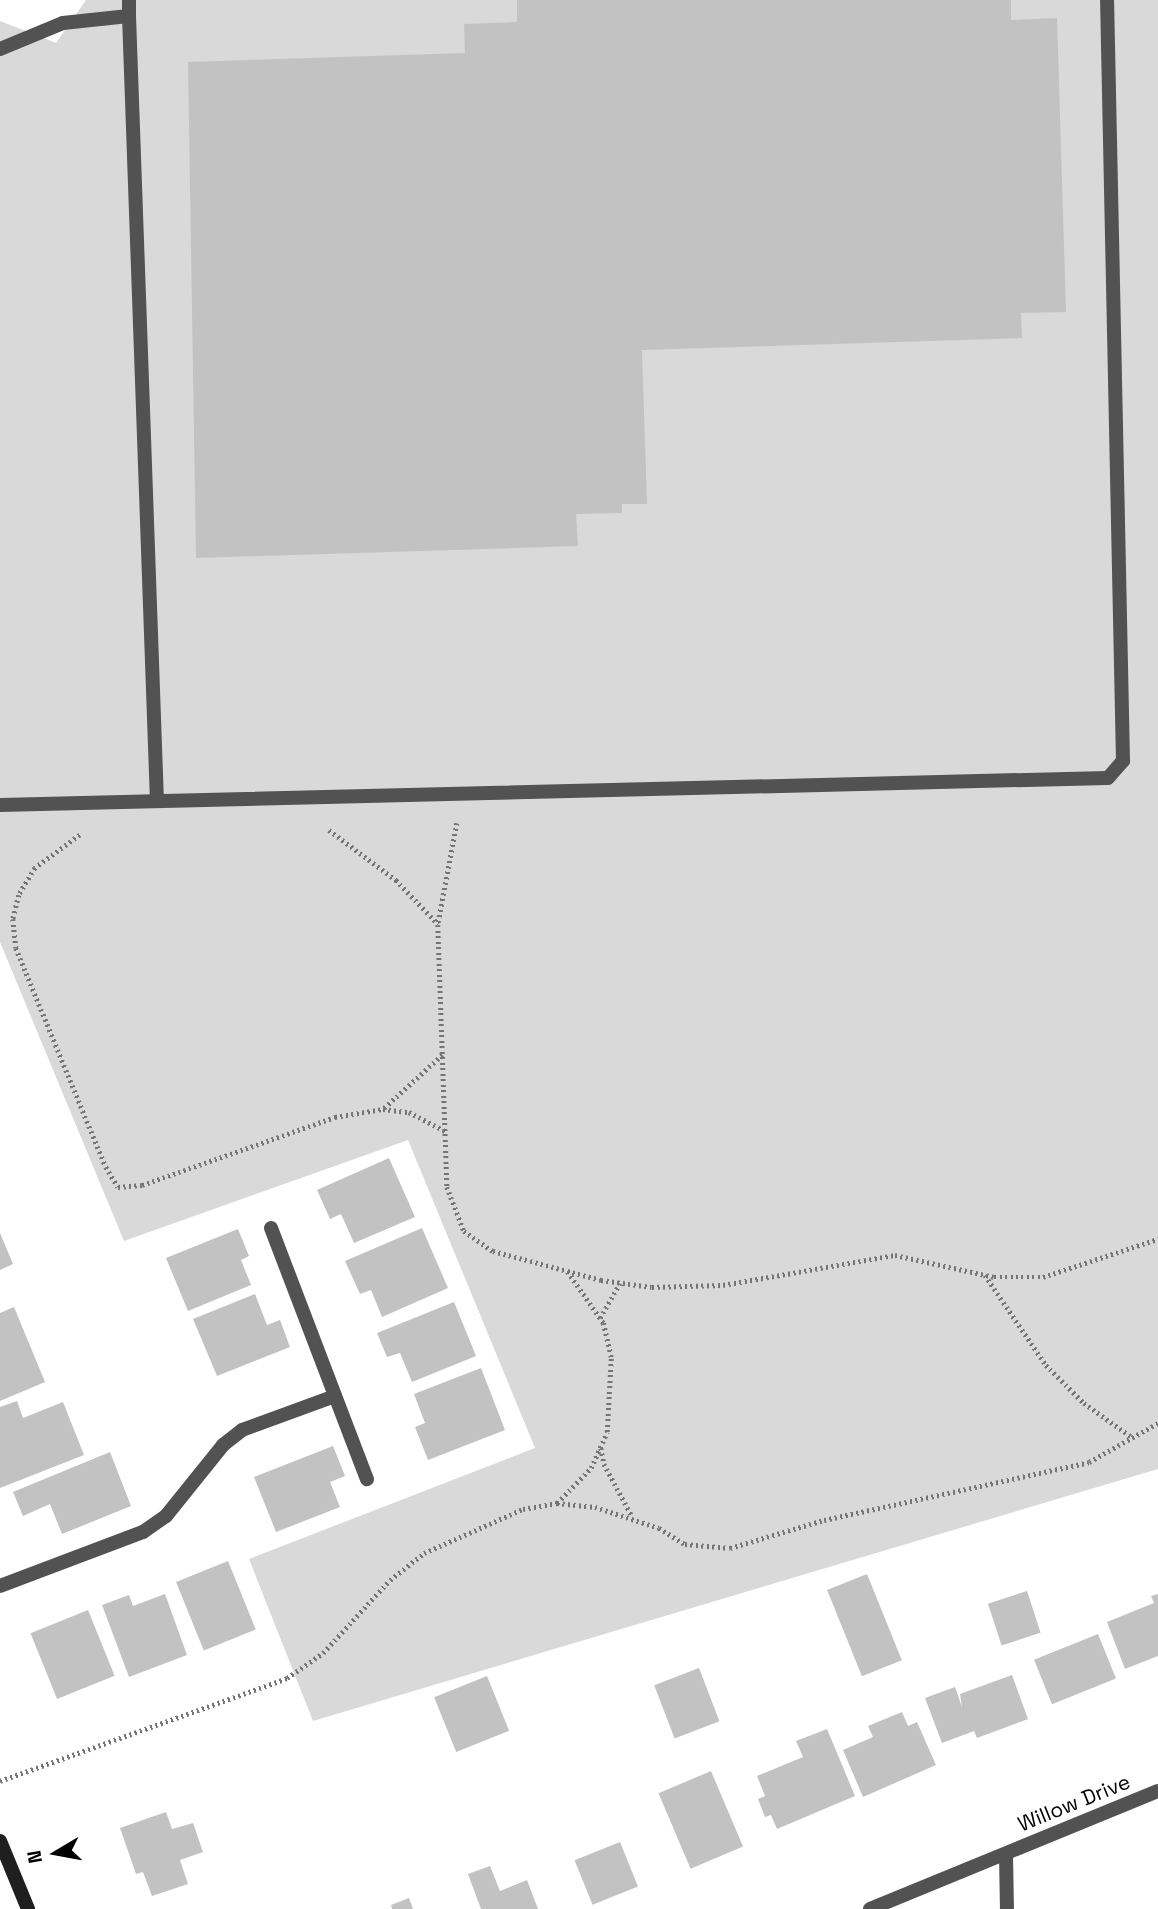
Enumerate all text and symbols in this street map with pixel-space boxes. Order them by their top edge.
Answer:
street label: Willow Drive [1014,1769,1134,1837]
north arrow [21,1818,91,1888]
text: N [21,1848,48,1865]

